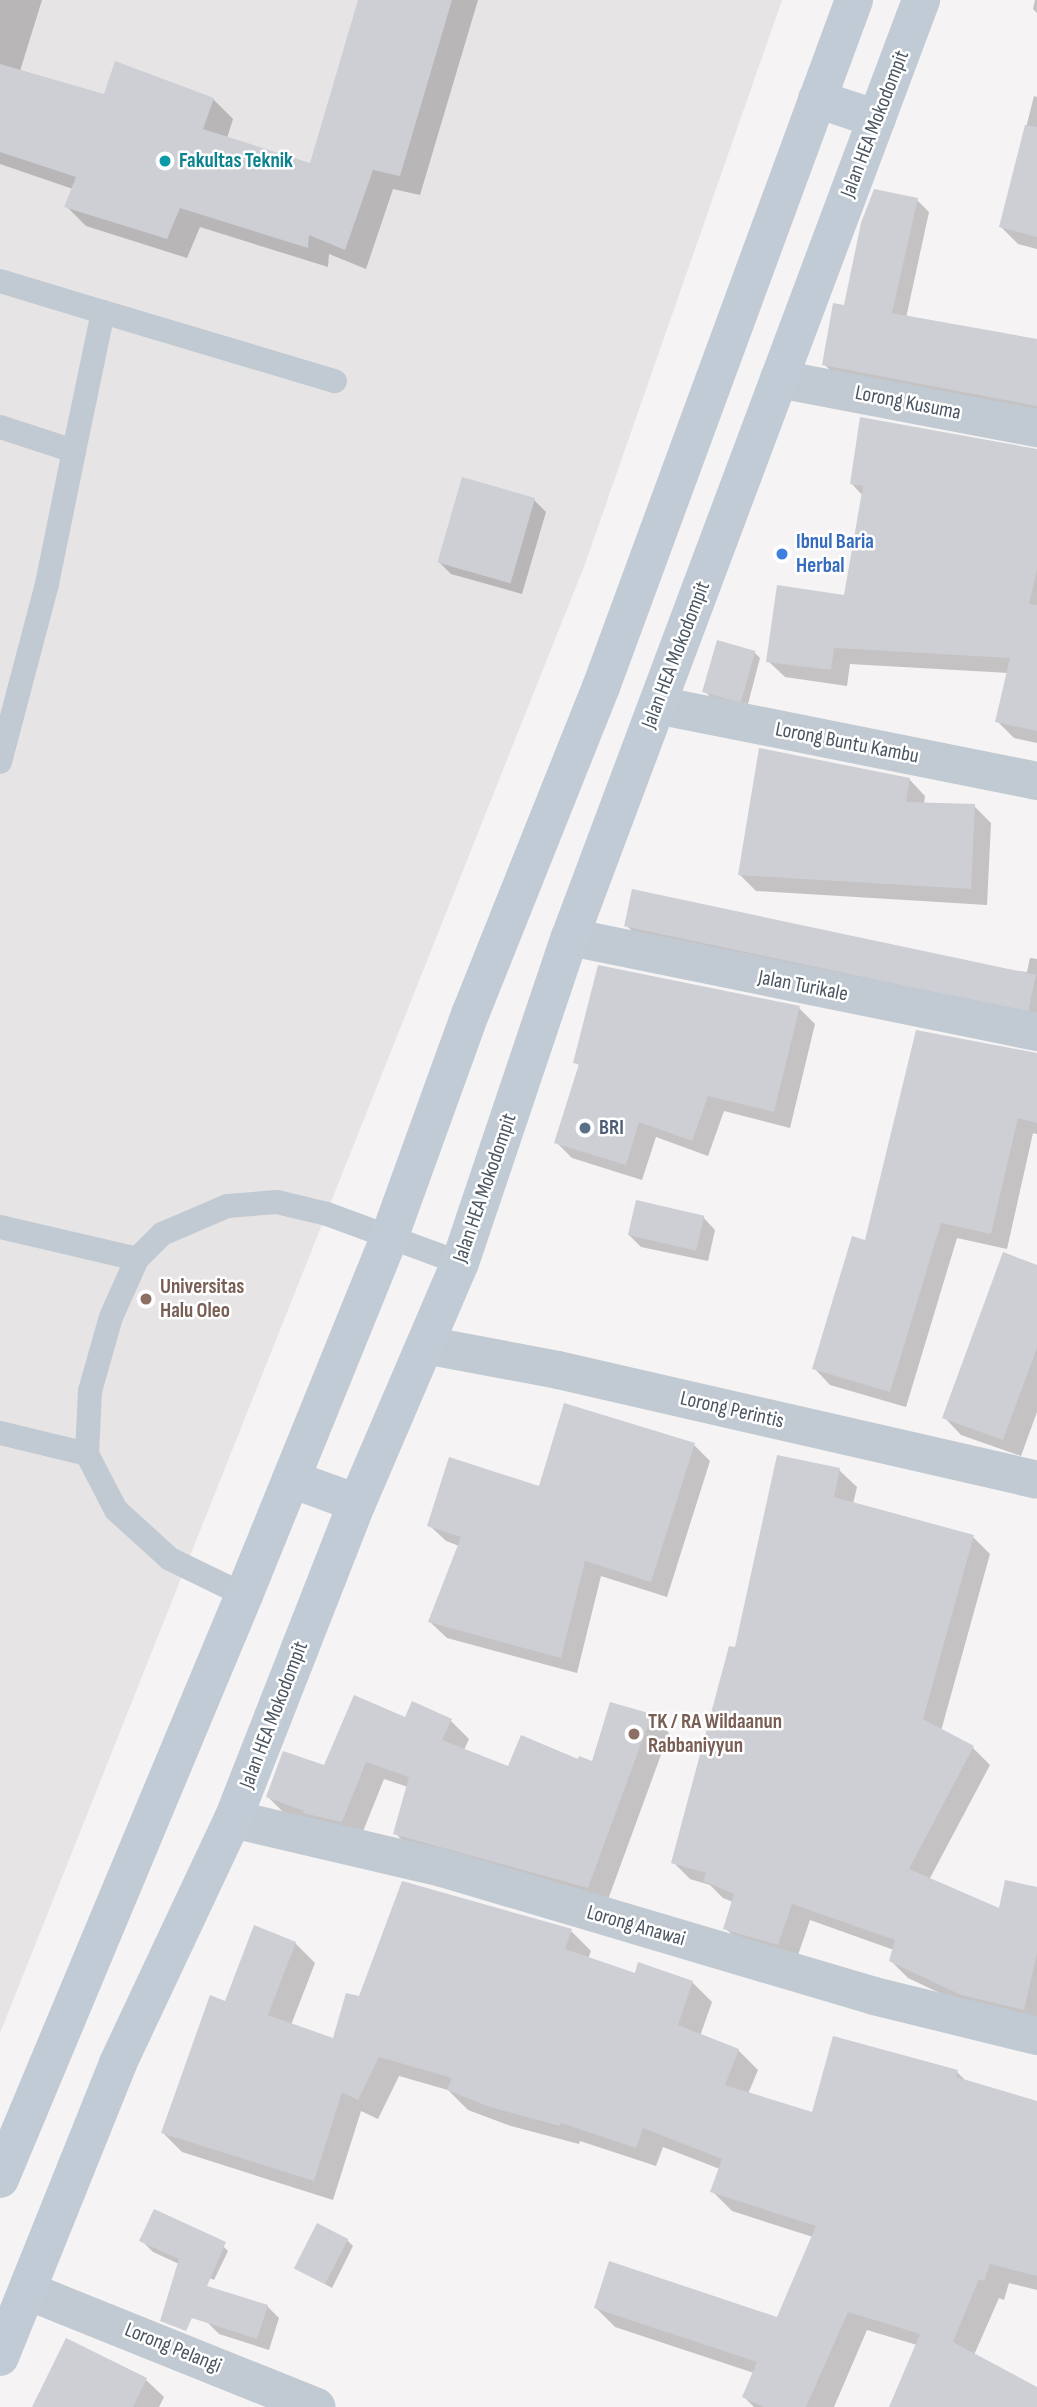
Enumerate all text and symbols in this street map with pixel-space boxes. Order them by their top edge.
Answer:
street label: Jalan HEA Mokodompit [835,47,915,201]
place label: Fakultas Teknik [179,148,293,174]
marker: Fakultas Teknik [157,153,173,169]
street label: Lorong Kusuma [853,380,963,426]
place label: Ibnul Baria Herbal [796,529,874,579]
marker: Ibnul Baria Herbal [774,546,790,562]
street label: Jalan HEA Mokodompit [636,578,716,732]
street label: Lorong Buntu Kambu [773,717,921,769]
street label: Jalan Turikale [756,965,850,1007]
street label: Jalan HEA Mokodompit [448,1110,522,1266]
place label: BRI [599,1115,624,1141]
marker: BRI [577,1120,593,1136]
place label: Universitas Halu Oleo [160,1274,244,1324]
marker: Universitas Halu Oleo [138,1291,154,1307]
street label: Lorong Perintis [678,1386,786,1434]
street label: Jalan HEA Mokodompit [234,1638,314,1792]
place label: TK / RA Wildaanun Rabbaniyyun [648,1709,782,1759]
marker: TK / RA Wildaanun Rabbaniyyun [626,1726,642,1742]
street label: Lorong Anawai [584,1900,688,1952]
street label: Lorong Pelangi [121,2317,225,2379]

